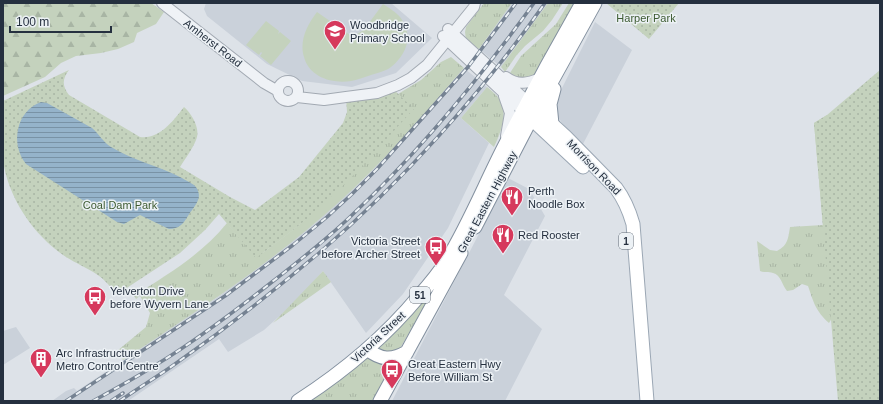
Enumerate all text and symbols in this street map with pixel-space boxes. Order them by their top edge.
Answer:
scale bar [10,8,111,34]
park label: Harper Park [616,12,676,24]
text: 100 m [16,15,49,29]
street label: Amherst Road [182,17,244,69]
school or university icon: Woodbridge Primary School [322,18,348,51]
place label: Woodbridge Primary School [350,19,425,44]
street label: Morrison Road [565,137,623,197]
street label: Great Eastern Highway [455,149,519,255]
restaurant icon: Perth Noodle Box [499,184,525,217]
place label: Perth Noodle Box [528,185,585,210]
park label: Coal Dam Park [83,199,158,211]
restaurant icon: Red Rooster [490,222,516,255]
place label: Red Rooster [518,229,580,241]
road number: 1 [619,233,633,249]
bus stop icon: Victoria Street before Archer Street [423,234,449,267]
place label: Victoria Street before Archer Street [322,235,420,260]
bus stop icon: Yelverton Drive before Wyvern Lane [82,284,108,317]
place label: Yelverton Drive before Wyvern Lane [110,285,209,310]
road number: 51 [410,287,430,303]
street label: Victoria Street [349,309,407,365]
building icon: Arc Infrastructure Metro Control Centre [28,346,54,379]
place label: Arc Infrastructure Metro Control Centre [56,347,159,372]
bus stop icon: Great Eastern Hwy Before William St [379,357,405,390]
place label: Great Eastern Hwy Before William St [408,358,501,383]

